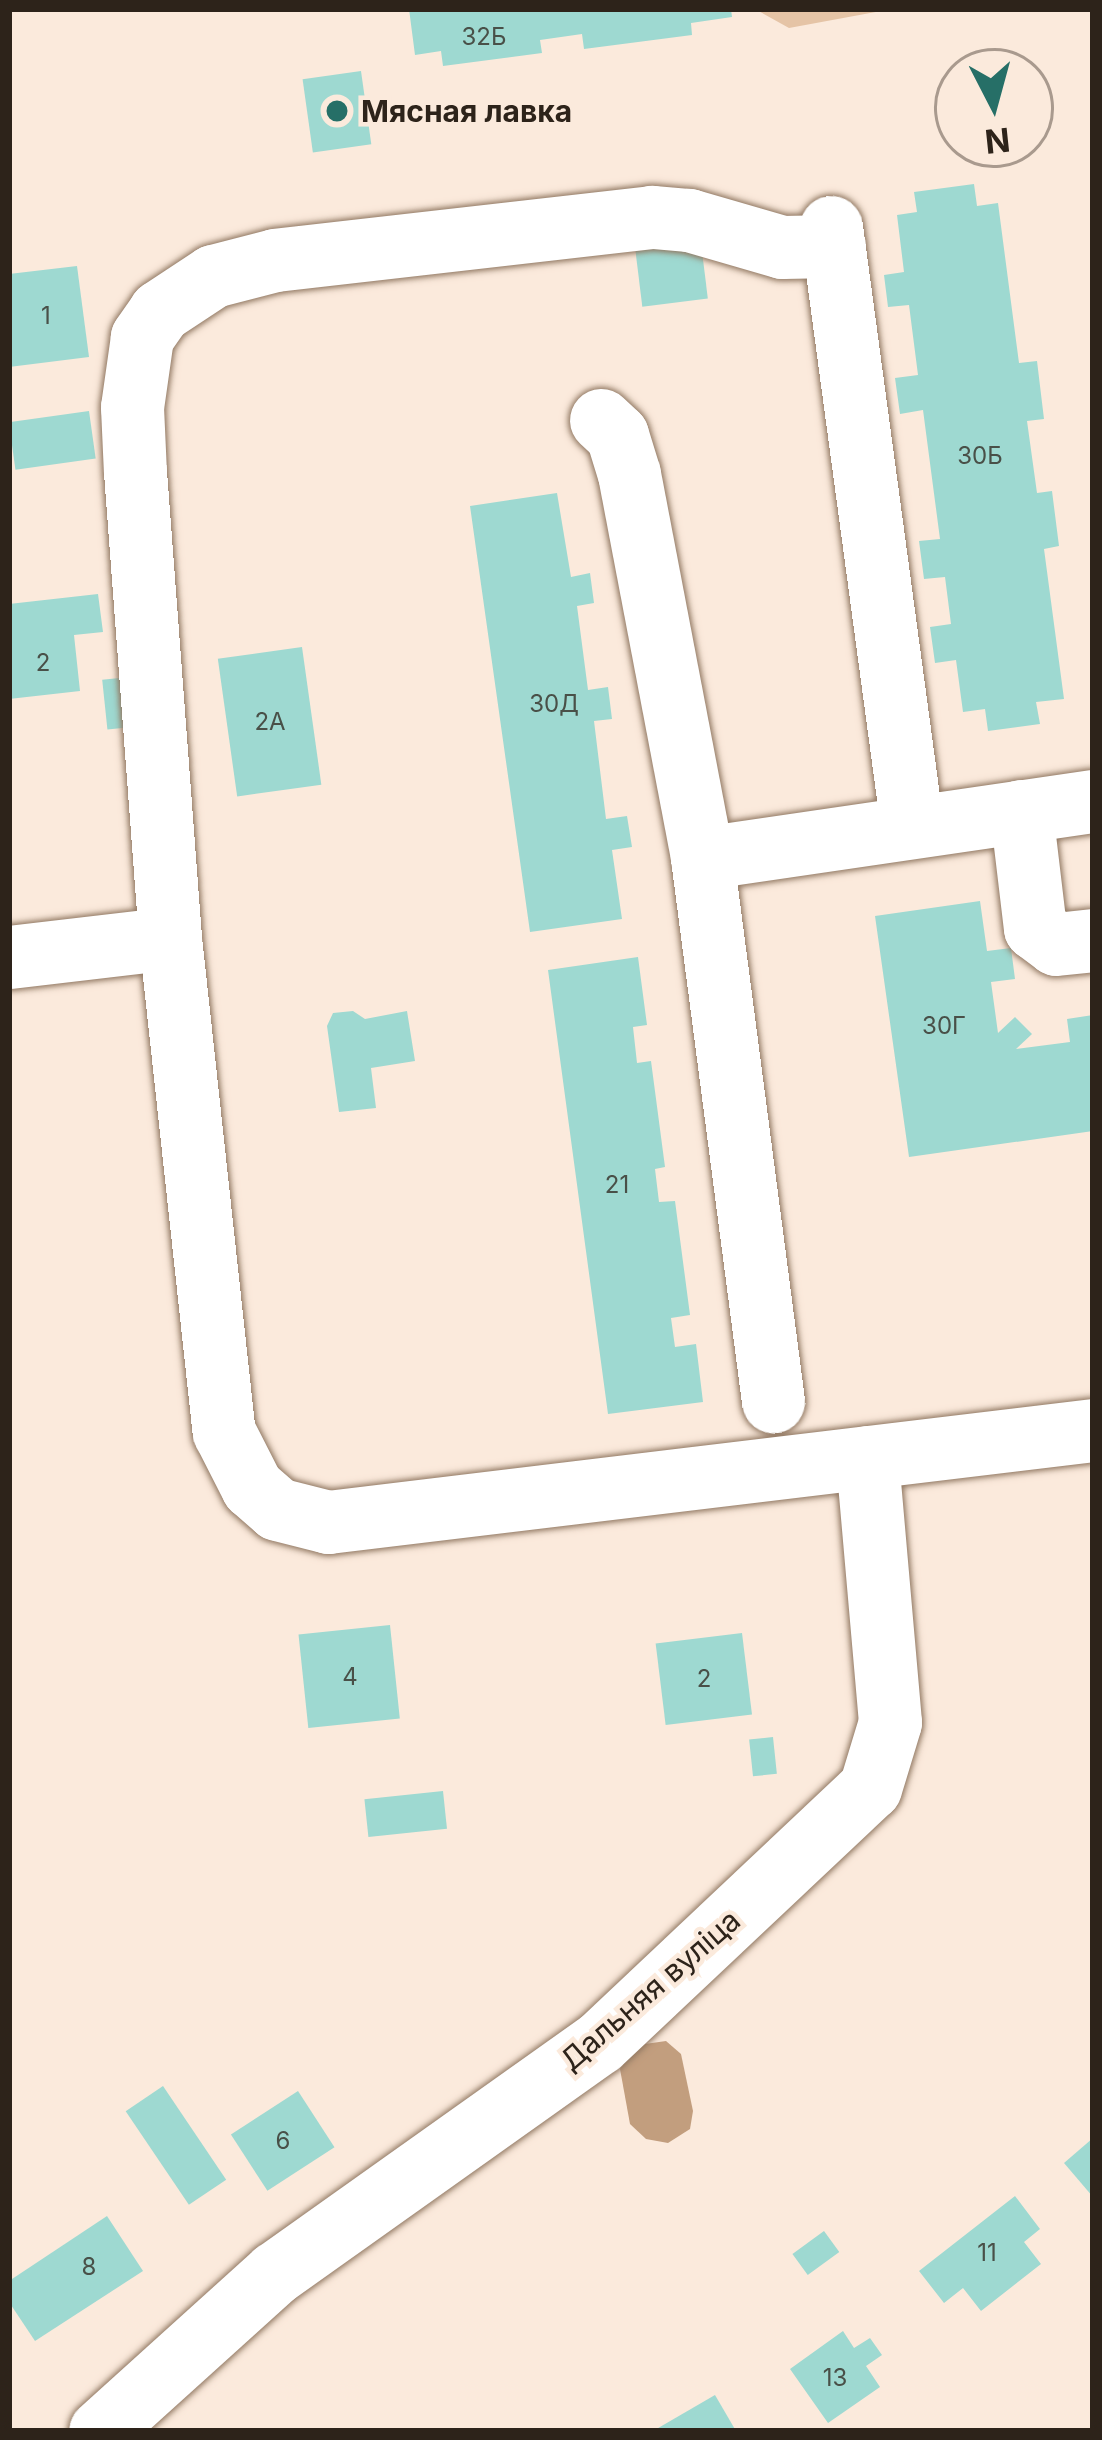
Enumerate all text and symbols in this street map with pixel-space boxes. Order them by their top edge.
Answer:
house number: 32Б [462,23,506,51]
north arrow [934,48,1054,168]
place label: Мясная лавка [361,93,572,129]
marker: Мясная лавка [324,98,350,124]
text: N [983,120,1012,162]
house number: 1 [41,302,51,330]
house number: 30Б [957,442,1003,470]
house number: 2 [36,649,50,677]
house number: 30Д [529,690,579,718]
house number: 2А [254,708,286,736]
house number: 30Г [922,1012,966,1040]
house number: 21 [605,1171,629,1199]
house number: 4 [342,1663,358,1691]
house number: 2 [697,1665,711,1693]
street label: Дальняя вуліца [553,1902,747,2078]
house number: 6 [276,2127,290,2155]
house number: 11 [977,2239,997,2267]
house number: 8 [82,2253,96,2281]
house number: 13 [823,2364,847,2392]

